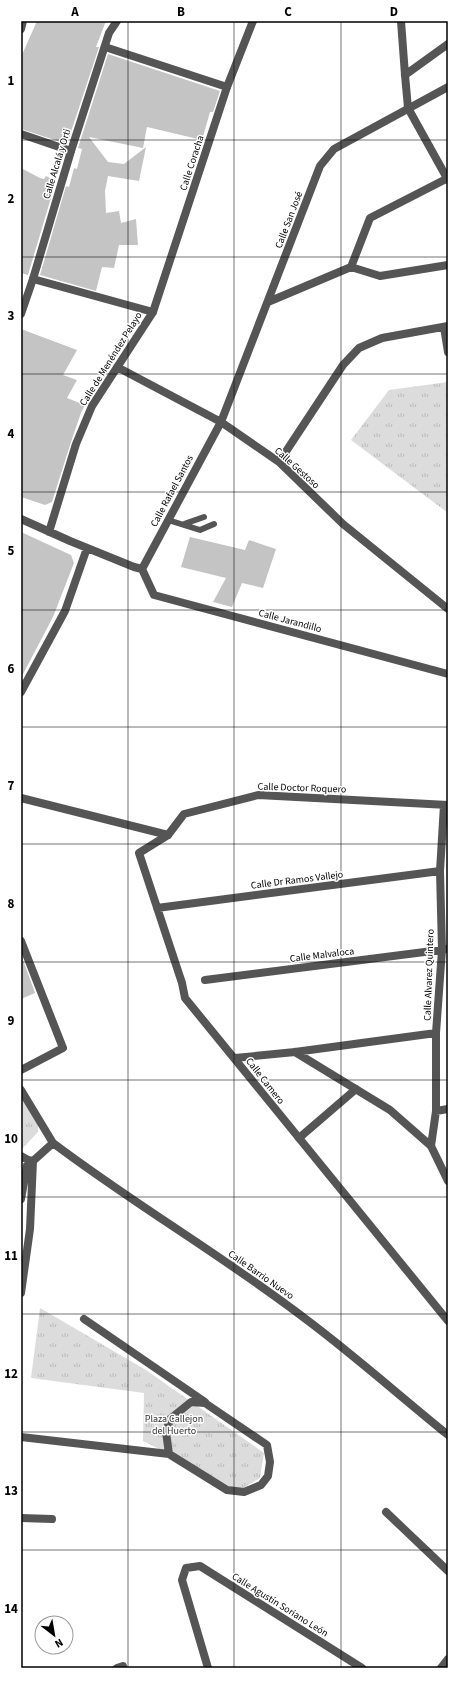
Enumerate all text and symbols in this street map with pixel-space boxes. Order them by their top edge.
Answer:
text: A [70,3,79,21]
text: B [177,3,185,21]
text: C [284,3,292,21]
text: D [390,3,398,21]
text: 1 [8,72,15,90]
street label: Calle Alcalá y Orti [40,127,74,201]
street label: Calle Coracha [176,134,208,192]
street label: Calle San José [272,189,306,251]
text: 2 [8,190,15,208]
text: 3 [8,307,15,325]
street label: Calle de Menéndez Pelayo [76,309,146,409]
text: 4 [8,425,15,443]
street label: Calle Gestoso [271,444,323,492]
street label: Calle Rafael Santos [147,453,197,529]
text: 5 [8,542,15,560]
street label: Calle Jarandillo [257,606,323,636]
text: 6 [8,660,15,678]
text: 7 [8,777,15,795]
street label: Calle Doctor Roquero [257,779,347,797]
street label: Calle Dr Ramos Vallejo [250,867,344,893]
text: 8 [8,895,15,913]
street label: Calle Alvarez Quintero [420,929,438,1021]
street label: Calle Malvaloca [289,944,355,966]
text: 9 [8,1012,15,1030]
street label: Calle Camero [242,1055,288,1107]
text: 10 [4,1130,18,1148]
text: 11 [4,1247,18,1265]
street label: Calle Barrio Nuevo [225,1247,297,1303]
text: 12 [4,1365,18,1383]
park label: Plaza Callejon del Huerto [145,1412,203,1438]
text: 13 [4,1482,18,1500]
street label: Calle Agustín Soriano León [229,1570,331,1640]
text: 14 [4,1600,18,1618]
north arrow [34,1615,74,1655]
text: N [52,1635,66,1651]

